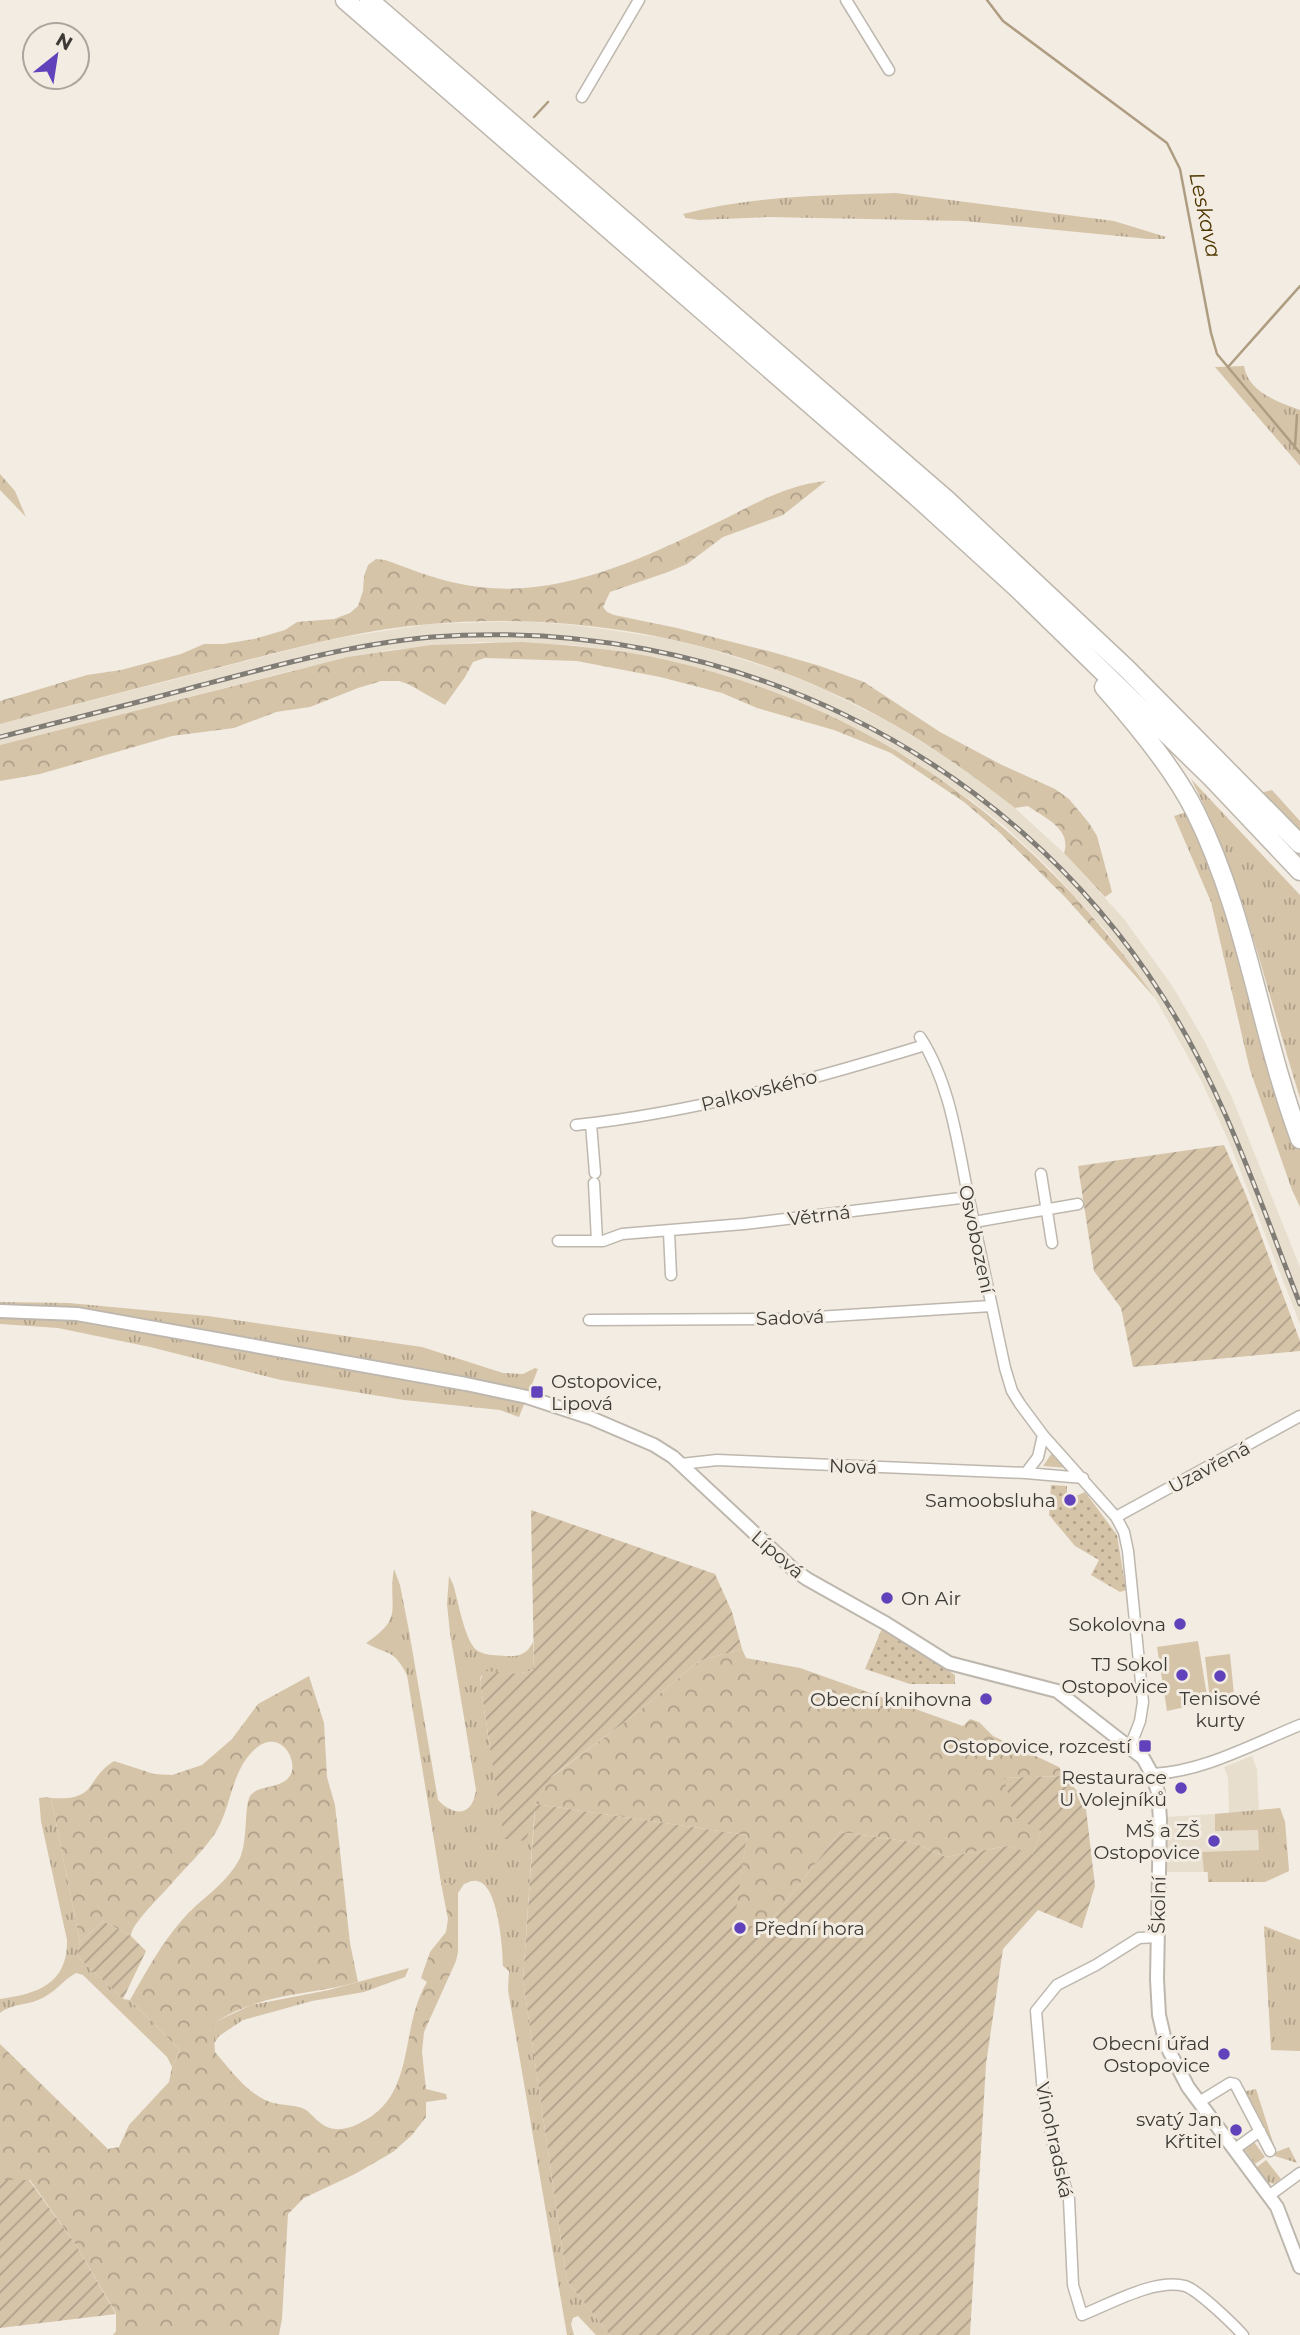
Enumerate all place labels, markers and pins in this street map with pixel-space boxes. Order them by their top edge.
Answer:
place label: Ostopovice, Lipová [551,1370,661,1415]
marker: Ostopovice, Lipová [529,1384,545,1400]
place label: Samoobsluha [925,1489,1056,1512]
marker: Samoobsluha [1062,1492,1078,1508]
place label: On Air [901,1587,961,1610]
marker: On Air [879,1590,895,1606]
place label: Sokolovna [1068,1613,1166,1636]
marker: Sokolovna [1172,1616,1188,1632]
place label: TJ Sokol Ostopovice [1062,1653,1168,1698]
marker: TJ Sokol Ostopovice [1174,1667,1190,1683]
marker: Tenisové kurty [1212,1668,1228,1684]
place label: Tenisové kurty [1179,1687,1261,1732]
place label: Obecní knihovna [810,1688,972,1711]
marker: Obecní knihovna [978,1691,994,1707]
place label: Ostopovice, rozcestí [943,1735,1132,1758]
marker: Ostopovice, rozcestí [1137,1738,1153,1754]
place label: Restaurace U Volejníků [1059,1766,1167,1811]
marker: Restaurace U Volejníků [1173,1780,1189,1796]
place label: MŠ a ZŠ Ostopovice [1094,1819,1200,1864]
marker: MŠ a ZŠ Ostopovice [1206,1833,1222,1849]
place label: Přední hora [754,1917,865,1940]
marker: Přední hora [732,1920,748,1936]
place label: Obecní úřad Ostopovice [1092,2032,1210,2077]
marker: Obecní úřad Ostopovice [1216,2046,1232,2062]
place label: svatý Jan Křtitel [1136,2108,1222,2153]
marker: svatý Jan Křtitel [1228,2122,1244,2138]

